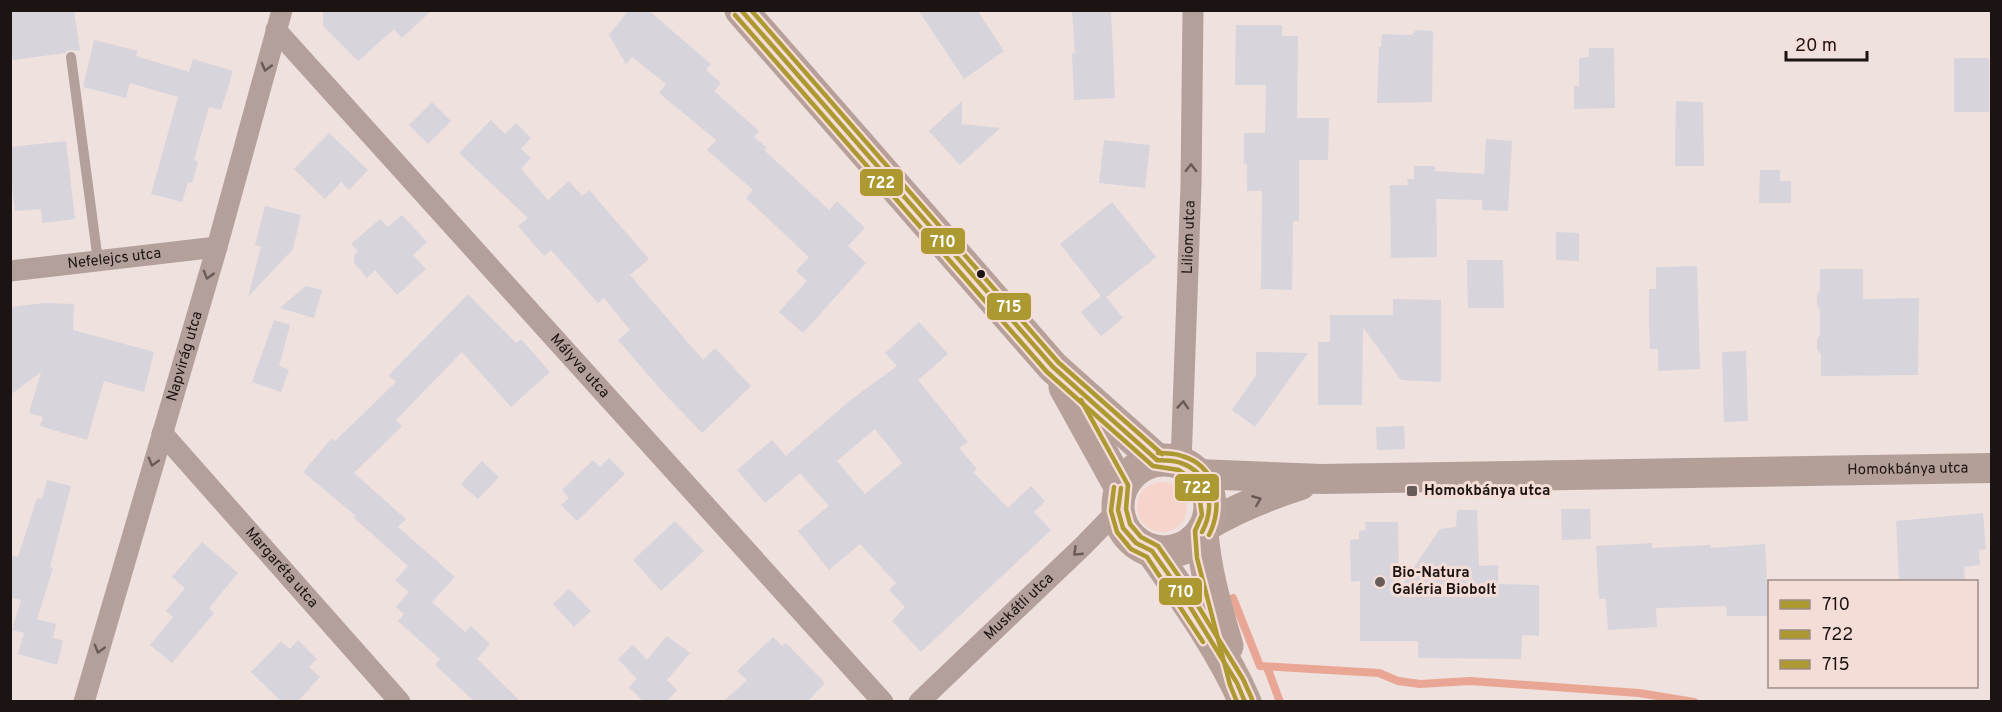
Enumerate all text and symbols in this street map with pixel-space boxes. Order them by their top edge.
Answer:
scale bar [1786,24,1867,62]
text: 20 m [1795,35,1837,58]
one-way arrow [261,61,273,72]
one-way arrow [1185,163,1197,172]
line badge: 722 [859,168,904,197]
text: 722 [867,174,895,194]
street label: Liliom utca [1178,200,1200,274]
line badge: 710 [920,227,966,255]
text: 710 [930,233,956,253]
street label: Nefelejcs utca [66,244,162,274]
unlabelled marker [975,268,987,280]
one-way arrow [203,270,216,280]
line badge: 715 [986,292,1032,321]
text: 715 [996,298,1022,318]
street label: Napvirág utca [163,309,207,404]
street label: Mályva utca [546,330,614,402]
one-way arrow [1177,400,1190,409]
one-way arrow [148,456,160,467]
street label: Homokbánya utca [1847,459,1969,480]
line badge: 722 [1174,473,1220,502]
text: 722 [1183,479,1211,499]
place label: Homokbánya utca [1424,482,1550,501]
marker: Homokbánya utca [1405,484,1419,498]
one-way arrow [1251,495,1262,507]
street label: Margaréta utca [241,523,322,612]
one-way arrow [1073,544,1084,555]
place label: Bio-Natura Galéria Biobolt [1392,564,1497,600]
street label: Muskátli utca [980,569,1058,645]
marker: Bio-Natura Galéria Biobolt [1373,575,1387,589]
line badge: 710 [1158,577,1203,606]
legend [1768,580,1978,688]
text: 710 [1168,583,1194,603]
text: 710 [1822,594,1850,617]
text: 722 [1822,624,1853,647]
one-way arrow [94,644,106,654]
text: 715 [1822,654,1850,677]

